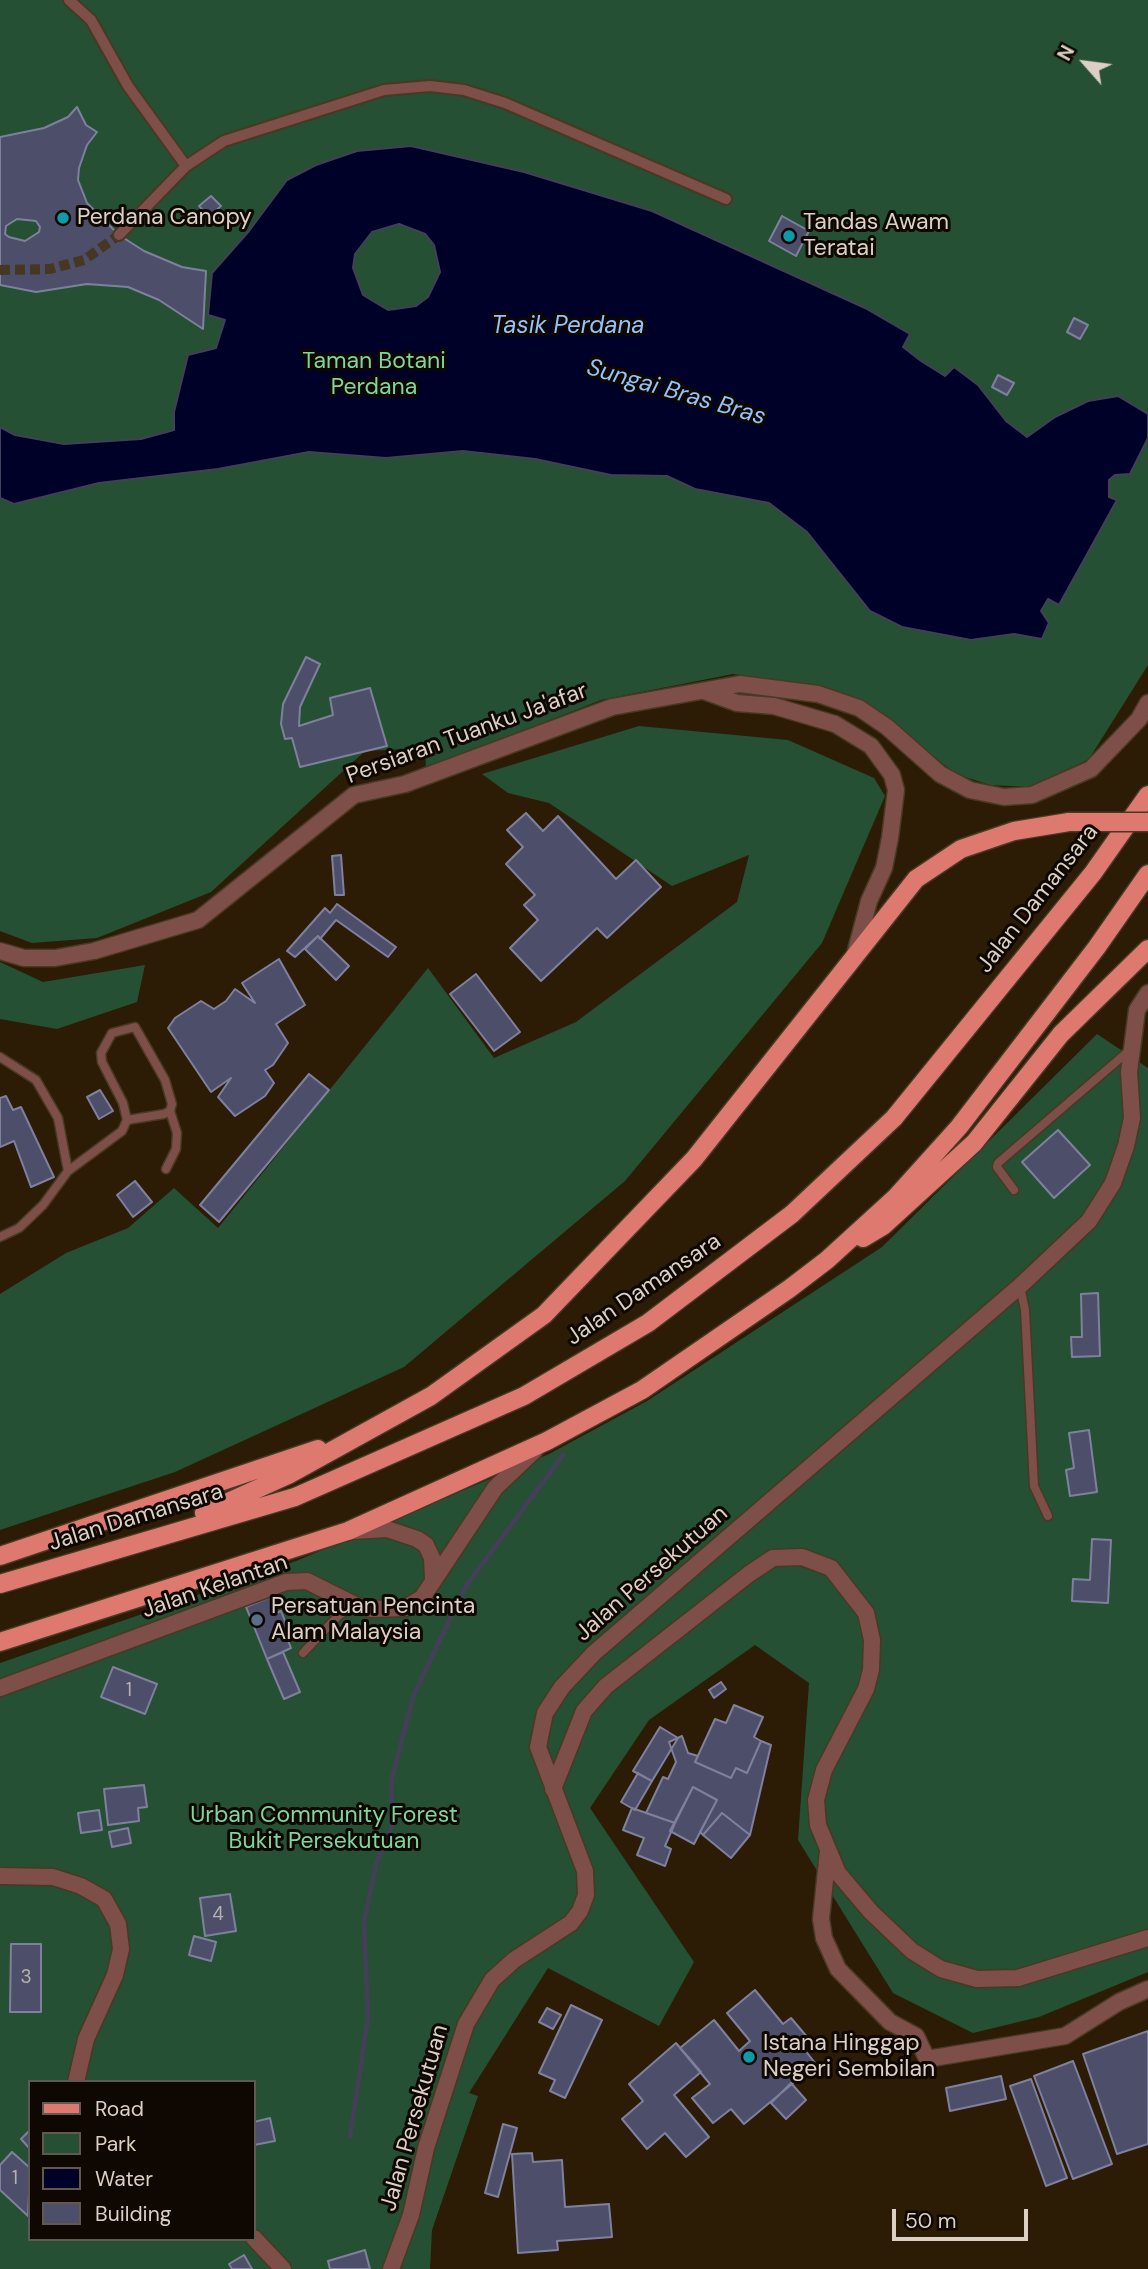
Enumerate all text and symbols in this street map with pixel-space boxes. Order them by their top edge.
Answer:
north arrow [1050,28,1120,98]
text: N [1052,41,1080,65]
place label: Perdana Canopy [77,204,252,232]
place label: Tandas Awam Teratai [803,209,949,263]
marker: Perdana Canopy [55,210,71,226]
marker: Tandas Awam Teratai [781,228,797,244]
water label: Tasik Perdana [491,313,645,341]
park label: Taman Botani Perdana [302,348,446,402]
water label: Sungai Bras Bras [583,354,769,432]
street label: Persiaran Tuanku Ja'afar [343,678,591,790]
street label: Jalan Damansara [972,819,1104,979]
street label: Jalan Damansara [561,1228,727,1352]
street label: Jalan Damansara [46,1478,226,1558]
street label: Jalan Persekutuan [570,1500,734,1648]
street label: Jalan Kelantan [139,1549,291,1625]
place label: Persatuan Pencinta Alam Malaysia [271,1593,475,1647]
marker: Persatuan Pencinta Alam Malaysia [249,1612,265,1628]
house number: 1 [126,1680,132,1702]
park label: Urban Community Forest Bukit Persekutuan [190,1802,458,1856]
house number: 4 [212,1904,224,1926]
house number: 3 [20,1967,32,1989]
street label: Jalan Persekutuan [375,2022,455,2214]
place label: Istana Hinggap Negeri Sembilan [763,2030,935,2084]
marker: Istana Hinggap Negeri Sembilan [741,2049,757,2065]
legend [28,2080,256,2241]
text: Road [95,2095,144,2123]
text: Park [95,2130,136,2158]
text: Water [95,2165,153,2193]
house number: 1 [12,2168,18,2190]
scale bar [896,2196,1032,2240]
text: Building [95,2200,171,2228]
text: 50 m [905,2207,956,2235]

